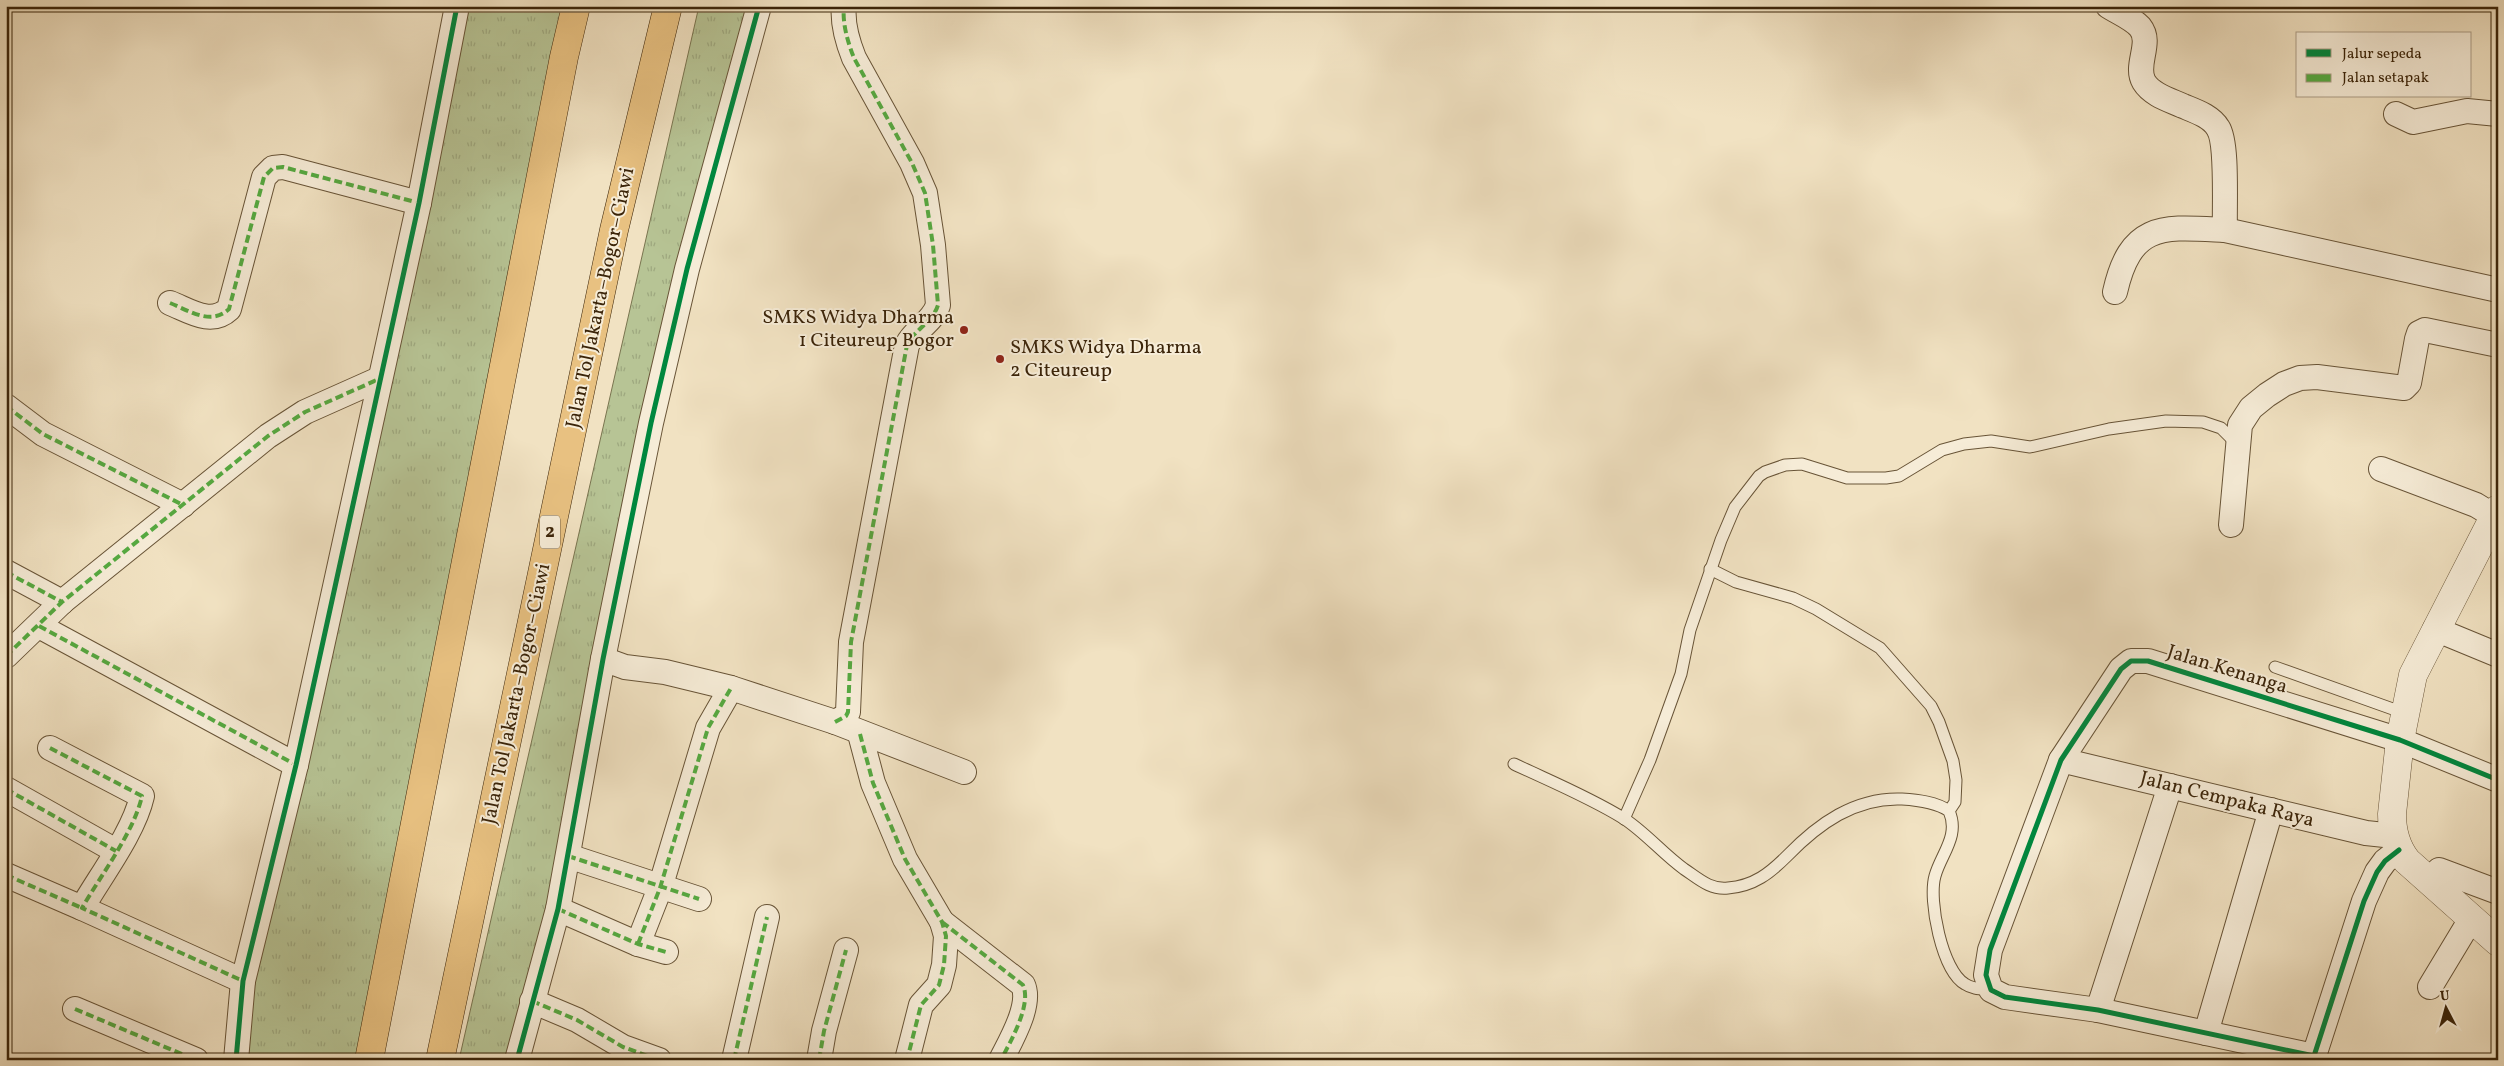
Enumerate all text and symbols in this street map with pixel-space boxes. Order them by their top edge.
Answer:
legend [2296,32,2472,98]
text: Jalur sepeda [2342,44,2422,65]
text: Jalan setapak [2342,68,2429,89]
street label: Jalan Tol Jakarta–Bogor–Ciawi [560,165,642,431]
place label: SMKS Widya Dharma 1 Citeureup Bogor [762,304,954,355]
marker: SMKS Widya Dharma 1 Citeureup Bogor [958,324,970,336]
place label: SMKS Widya Dharma 2 Citeureup [1010,334,1202,385]
marker: SMKS Widya Dharma 2 Citeureup [994,353,1006,365]
road number: 2 [540,516,560,548]
street label: Jalan Tol Jakarta–Bogor–Ciawi [476,561,558,827]
street label: Jalan Kenanga [2163,638,2291,702]
street label: Jalan Cempaka Raya [2137,765,2317,835]
north arrow [2422,984,2472,1034]
text: U [2439,987,2451,1007]

